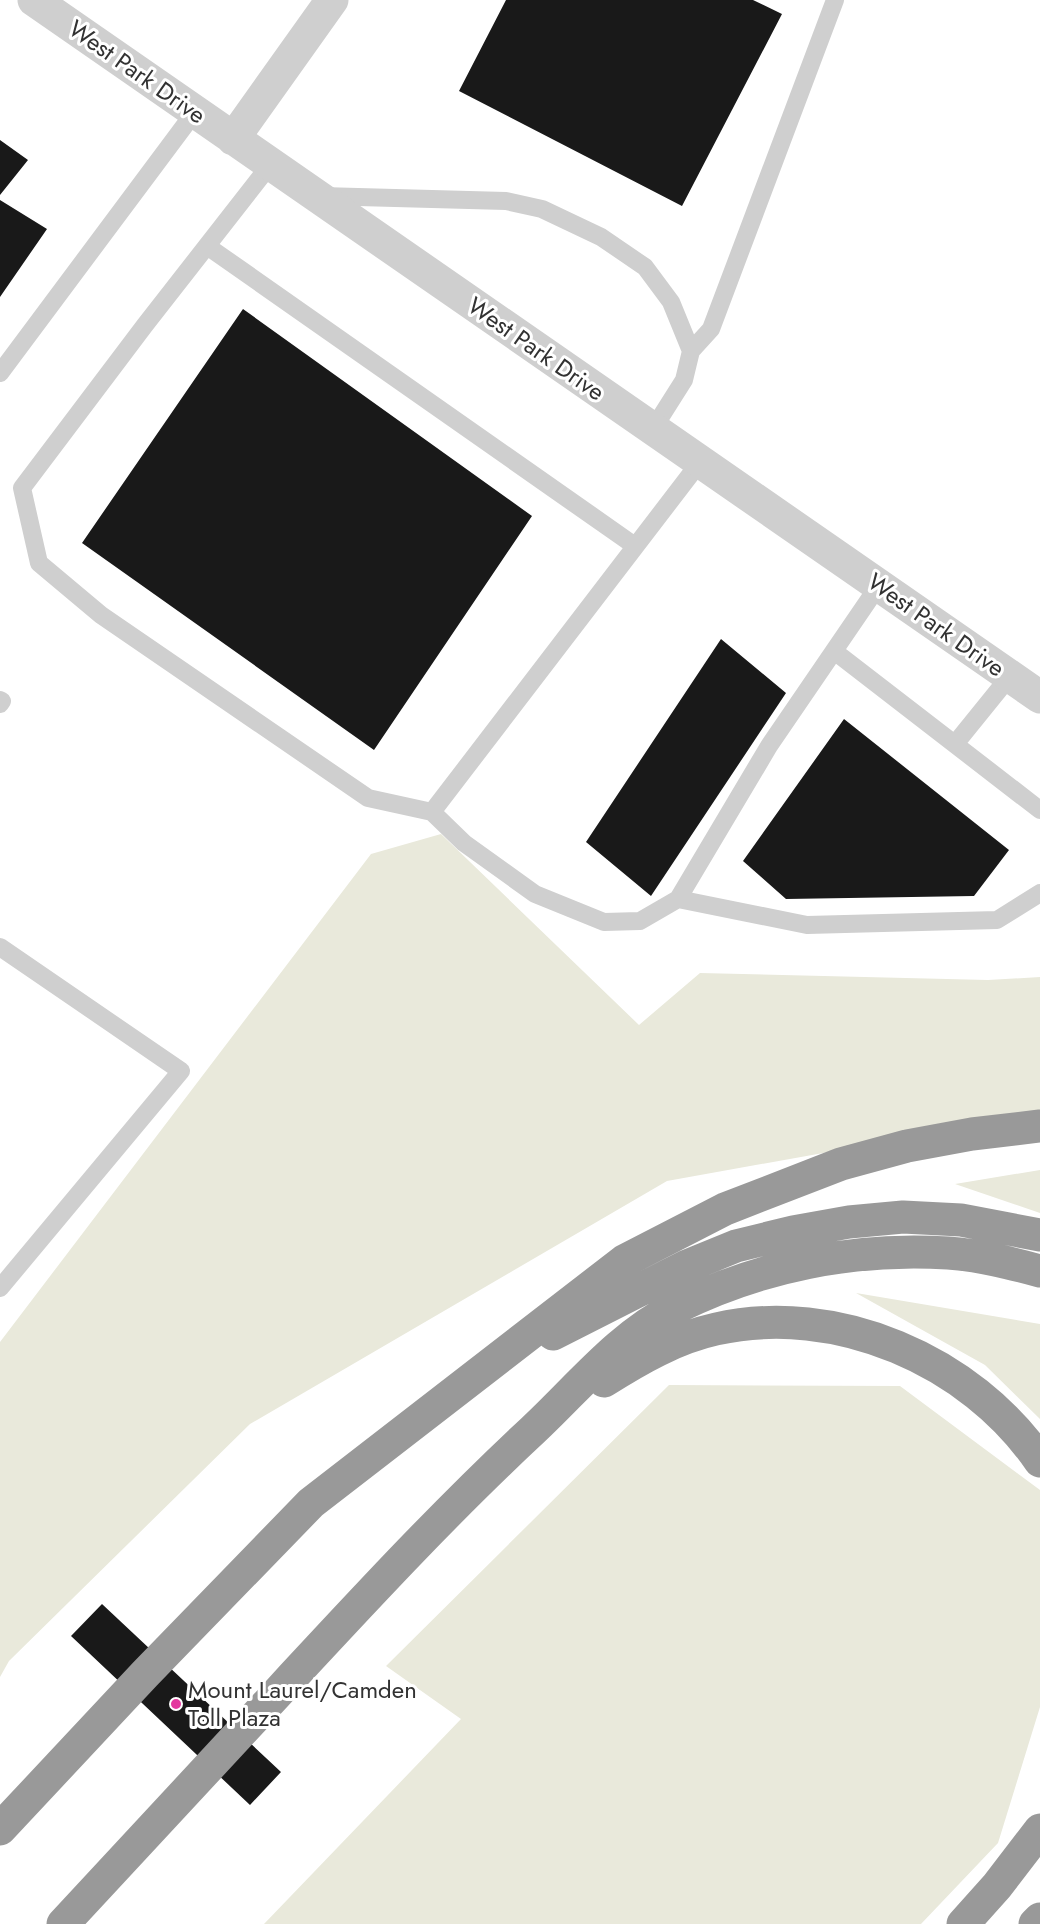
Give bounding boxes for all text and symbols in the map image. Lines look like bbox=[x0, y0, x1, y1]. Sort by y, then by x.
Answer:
street label: West Park Drive bbox=[62, 11, 213, 132]
street label: West Park Drive bbox=[461, 288, 612, 409]
street label: West Park Drive bbox=[861, 564, 1012, 685]
place label: Mount Laurel/Camden Toll Plaza bbox=[188, 1672, 417, 1735]
marker: Mount Laurel/Camden Toll Plaza bbox=[169, 1697, 183, 1711]

